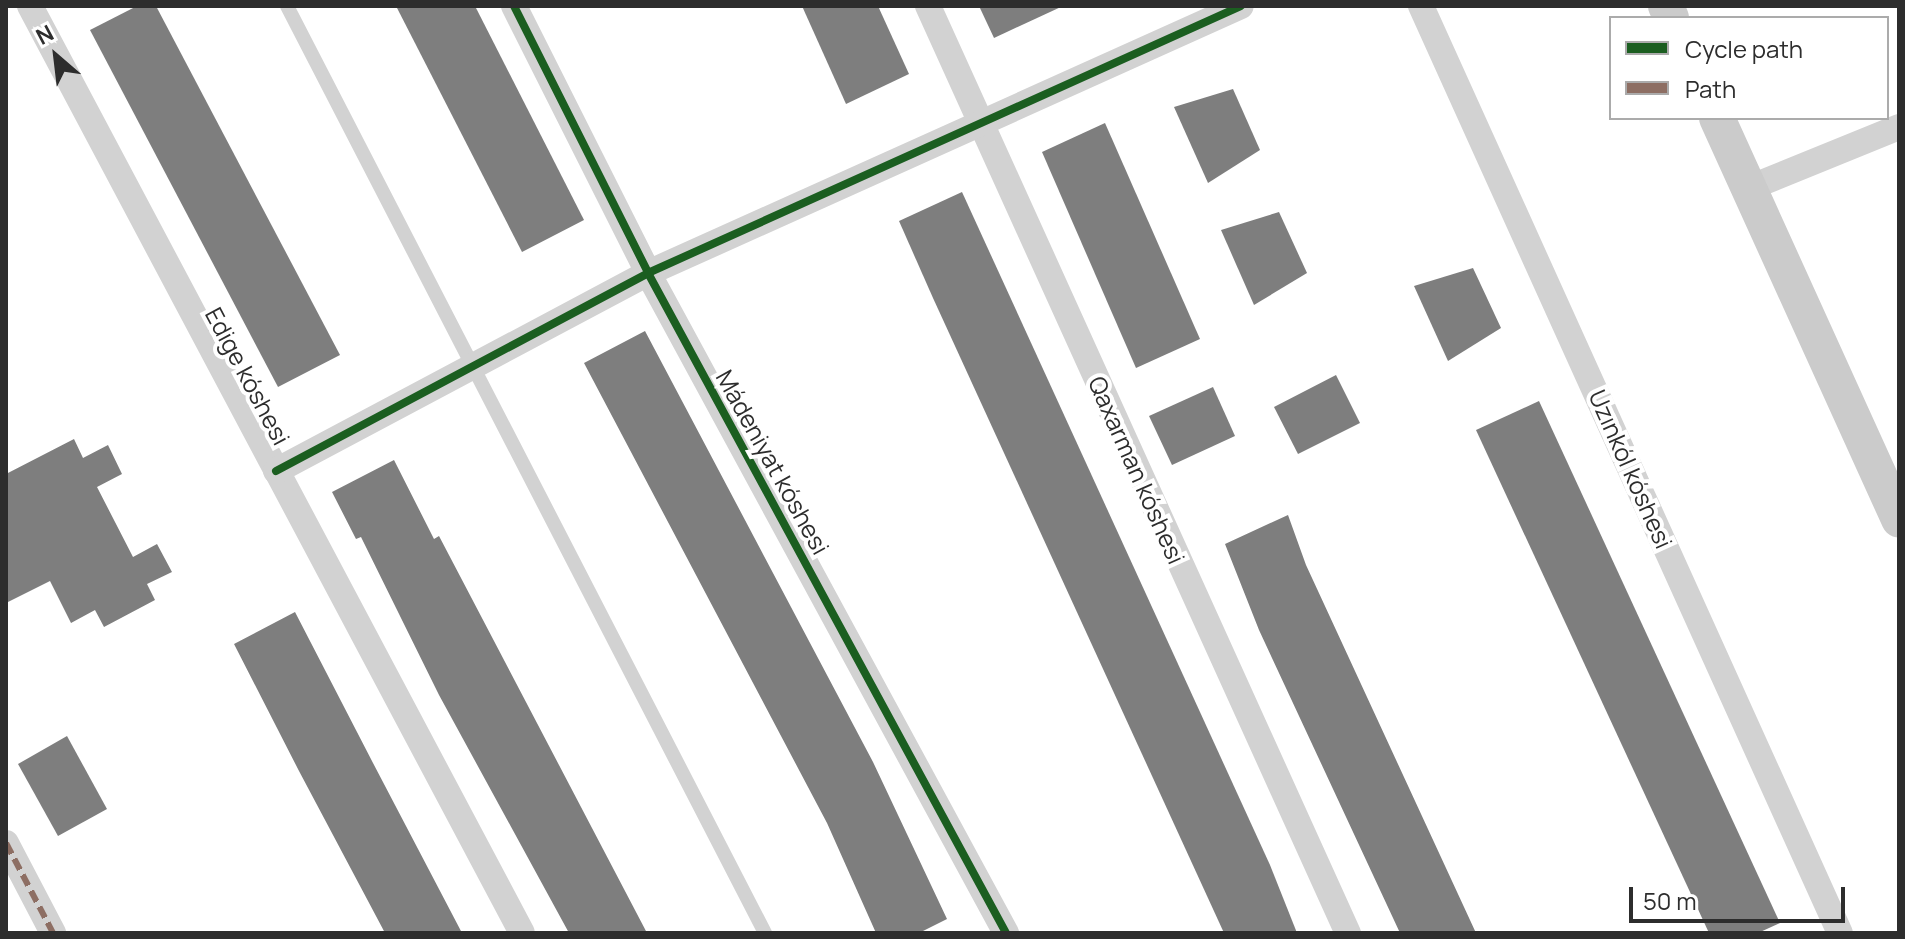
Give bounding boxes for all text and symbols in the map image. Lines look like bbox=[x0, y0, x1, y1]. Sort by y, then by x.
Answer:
north arrow bbox=[16, 16, 96, 96]
legend bbox=[1609, 16, 1889, 120]
text: N bbox=[31, 18, 59, 52]
text: Cycle path bbox=[1685, 32, 1803, 65]
text: Path bbox=[1685, 72, 1736, 105]
street label: Edige kóshesi bbox=[200, 302, 296, 450]
street label: Mádeniyat kóshesi bbox=[710, 365, 836, 559]
street label: Qaxarman kóshesi bbox=[1083, 372, 1191, 568]
street label: Uzınkól kóshesi bbox=[1583, 385, 1679, 553]
scale bar bbox=[1633, 871, 1849, 921]
text: 50 m bbox=[1643, 884, 1697, 917]

